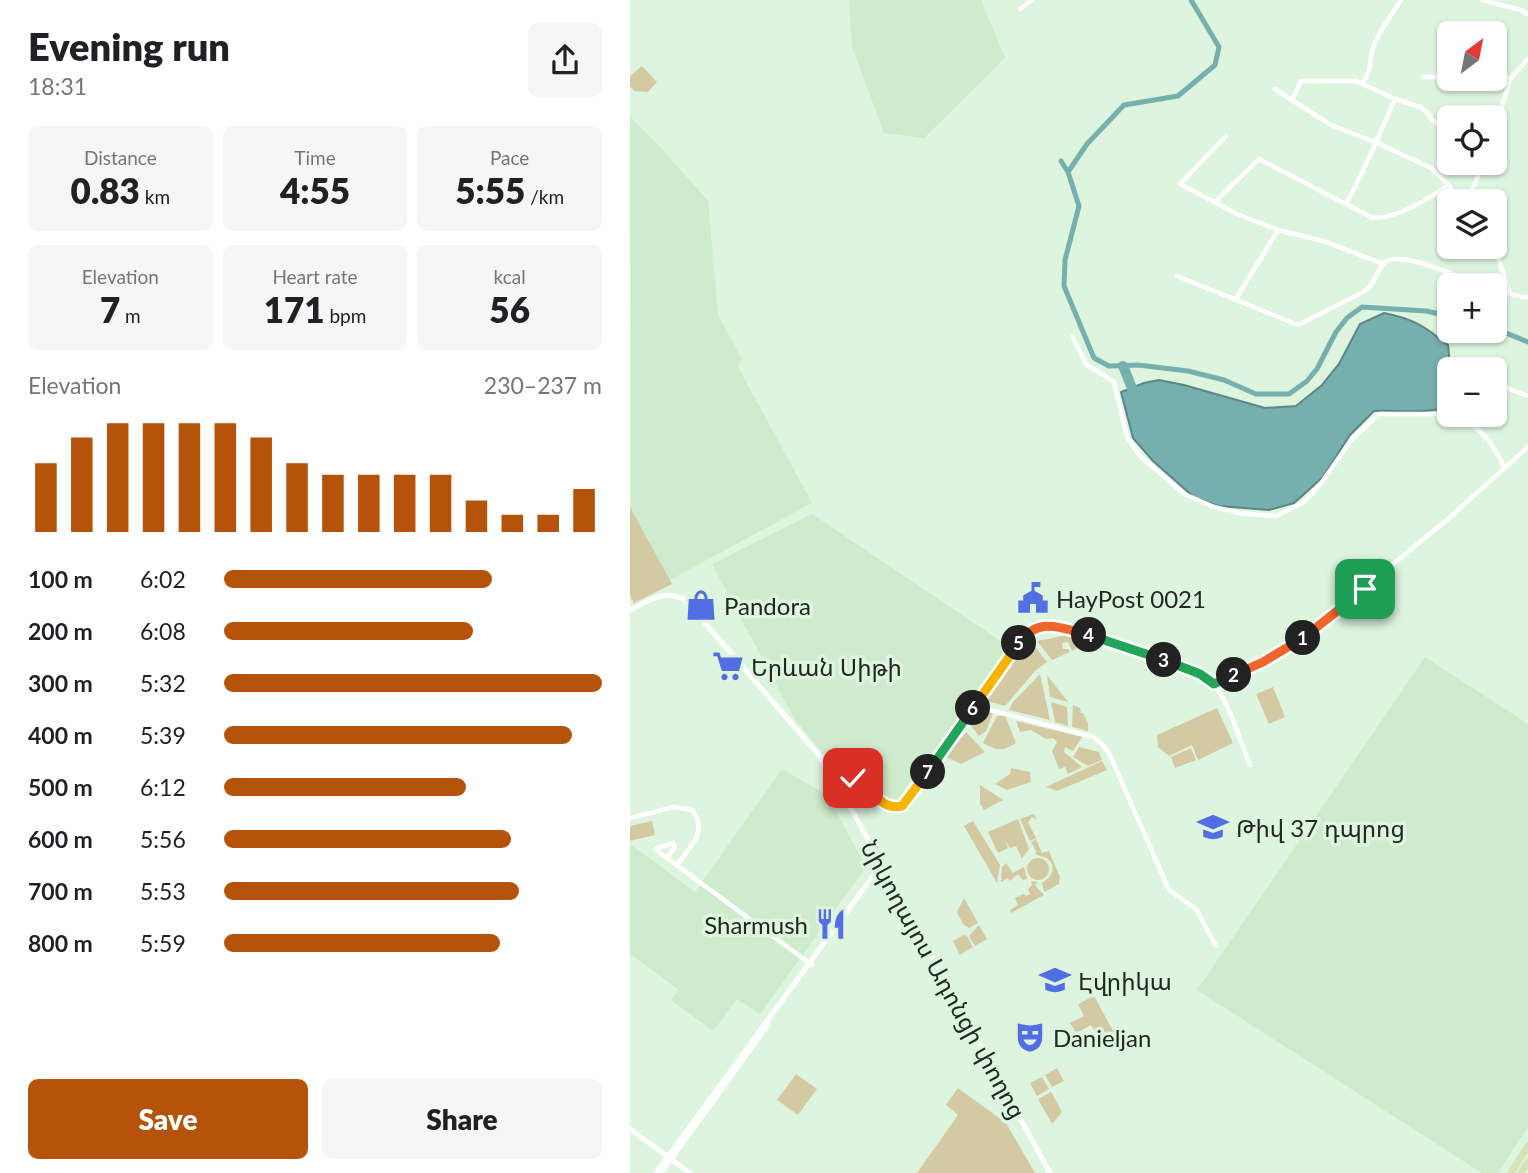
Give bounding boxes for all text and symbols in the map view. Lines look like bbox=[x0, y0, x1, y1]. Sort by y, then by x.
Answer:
north arrow bbox=[1437, 21, 1507, 91]
map controls bbox=[1437, 21, 1507, 427]
text: Evening run bbox=[28, 23, 230, 69]
button: share bbox=[528, 23, 602, 97]
text: 18:31 bbox=[28, 72, 87, 100]
button: locate bbox=[1437, 105, 1507, 175]
text: Distance bbox=[84, 146, 157, 169]
text: Time bbox=[294, 146, 336, 169]
text: Pace bbox=[490, 146, 529, 169]
text: 0.83 bbox=[71, 169, 140, 211]
text: 4:55 bbox=[280, 169, 350, 211]
text: 5:55 bbox=[455, 169, 525, 211]
text: km bbox=[140, 185, 170, 208]
text: /km bbox=[525, 185, 564, 208]
button: layers bbox=[1437, 189, 1507, 259]
text: Elevation bbox=[82, 265, 159, 288]
text: Heart rate bbox=[272, 265, 358, 288]
text: kcal bbox=[494, 265, 526, 288]
button: + bbox=[1437, 273, 1507, 343]
text: 7 bbox=[100, 288, 120, 330]
text: 171 bbox=[264, 288, 325, 330]
text: 56 bbox=[489, 288, 530, 330]
text: m bbox=[120, 304, 141, 327]
text: bpm bbox=[325, 304, 366, 327]
button: − bbox=[1437, 357, 1507, 427]
text: Elevation bbox=[28, 371, 121, 399]
text: 230–237 m bbox=[484, 371, 602, 399]
pin bbox=[1335, 559, 1395, 619]
text: 100 m bbox=[28, 565, 93, 593]
text: 6:02 bbox=[140, 565, 186, 593]
icon: arrive bbox=[1346, 570, 1384, 608]
public building icon: HayPost 0021 bbox=[1016, 581, 1050, 615]
place label: HayPost 0021 bbox=[1056, 584, 1206, 613]
shop icon: Pandora bbox=[684, 588, 718, 622]
place label: Pandora bbox=[724, 591, 811, 620]
text: 200 m bbox=[28, 617, 93, 645]
text: 6:08 bbox=[140, 617, 186, 645]
pin: 4 bbox=[1072, 618, 1106, 652]
pin: 1 bbox=[1286, 620, 1320, 656]
text: 4 bbox=[1083, 623, 1094, 646]
pin: 5 bbox=[1002, 626, 1036, 660]
text: 1 bbox=[1297, 626, 1308, 649]
text: 5 bbox=[1013, 631, 1024, 654]
pin: 3 bbox=[1146, 642, 1182, 678]
text: 3 bbox=[1158, 648, 1169, 671]
supermarket icon: Երևան Սիթի bbox=[711, 649, 745, 683]
place label: Երևան Սիթի bbox=[751, 652, 902, 682]
pin: 2 bbox=[1216, 658, 1252, 692]
text: 2 bbox=[1228, 663, 1239, 686]
text: 300 m bbox=[28, 669, 93, 697]
text: 5:32 bbox=[140, 669, 186, 697]
pin: 6 bbox=[956, 690, 990, 726]
text: 6 bbox=[967, 696, 978, 719]
text: 400 m bbox=[28, 721, 93, 749]
text: 5:39 bbox=[140, 721, 186, 749]
pin bbox=[823, 748, 883, 808]
pin: 7 bbox=[910, 754, 946, 790]
icon: check bbox=[834, 759, 872, 797]
text: 7 bbox=[922, 760, 933, 783]
text: 500 m bbox=[28, 773, 93, 801]
text: 6:12 bbox=[140, 773, 186, 801]
school or university icon: Թիվ 37 դպրոց bbox=[1196, 810, 1230, 844]
place label: Թիվ 37 դպրոց bbox=[1236, 813, 1405, 843]
text: 600 m bbox=[28, 825, 93, 853]
text: 5:56 bbox=[140, 825, 186, 853]
street label: Նիկողայոս Ադոնցի փողոց bbox=[854, 835, 1033, 1124]
text: 700 m bbox=[28, 877, 93, 905]
text: 5:53 bbox=[140, 877, 186, 905]
restaurant icon: Sharmush bbox=[814, 907, 848, 941]
place label: Sharmush bbox=[704, 910, 808, 939]
text: 800 m bbox=[28, 929, 93, 957]
text: 5:59 bbox=[140, 929, 186, 957]
school or university icon: Էվրիկա bbox=[1038, 963, 1072, 997]
place label: Էվրիկա bbox=[1078, 966, 1172, 996]
theatre icon: Danieljan bbox=[1013, 1020, 1047, 1054]
place label: Danieljan bbox=[1053, 1023, 1151, 1052]
button: Save bbox=[28, 1079, 308, 1159]
button: Share bbox=[322, 1079, 602, 1159]

